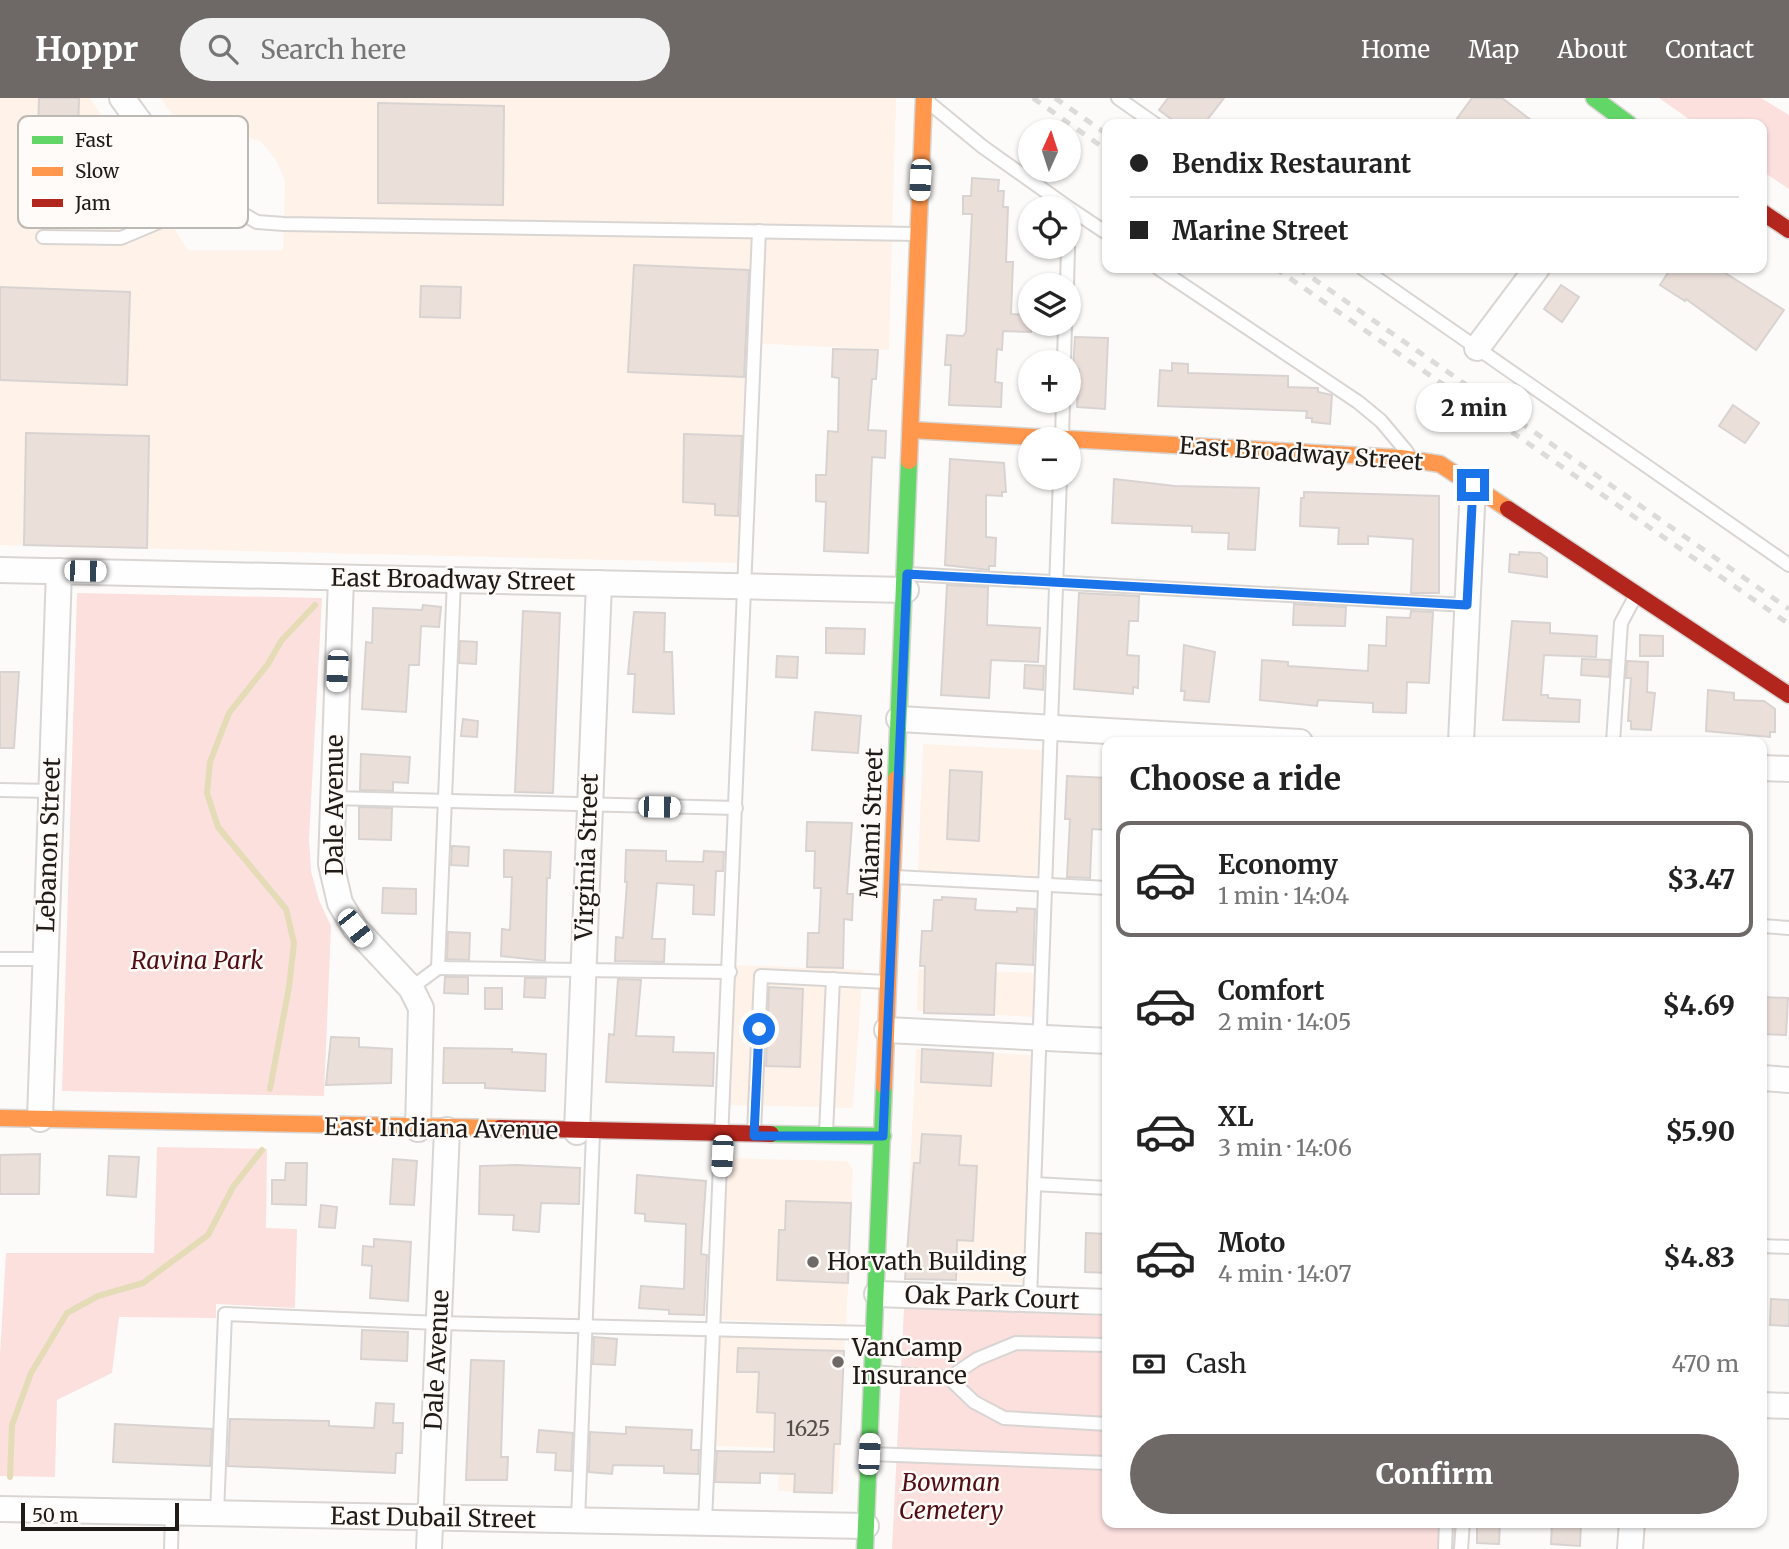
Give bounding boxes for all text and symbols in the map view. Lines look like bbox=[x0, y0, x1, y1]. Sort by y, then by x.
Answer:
search box bbox=[180, 18, 670, 81]
text: Hoppr bbox=[35, 29, 138, 70]
icon: search bbox=[204, 30, 242, 68]
text: Search here bbox=[260, 33, 406, 66]
text: Home bbox=[1361, 34, 1430, 65]
text: Map bbox=[1468, 34, 1519, 65]
text: About bbox=[1557, 34, 1627, 65]
text: Contact bbox=[1665, 34, 1754, 65]
legend bbox=[18, 116, 248, 228]
north arrow bbox=[1018, 119, 1082, 182]
map controls bbox=[1018, 119, 1081, 490]
text: Fast bbox=[75, 128, 113, 152]
text: Bendix Restaurant bbox=[1172, 147, 1411, 180]
car bbox=[909, 158, 932, 202]
text: Slow bbox=[75, 159, 120, 183]
text: Jam bbox=[74, 191, 111, 215]
button: locate bbox=[1018, 196, 1081, 259]
text: Marine Street bbox=[1172, 214, 1348, 247]
button: layers bbox=[1018, 273, 1081, 336]
button: + bbox=[1018, 350, 1081, 413]
callout: 2 min bbox=[1415, 384, 1531, 432]
text: 2 min bbox=[1441, 393, 1507, 422]
button: − bbox=[1018, 427, 1081, 490]
street label: East Broadway Street bbox=[1178, 430, 1425, 478]
route end bbox=[1457, 469, 1489, 501]
car bbox=[64, 560, 107, 582]
street label: East Broadway Street bbox=[330, 562, 576, 597]
car bbox=[326, 649, 349, 693]
street label: Dale Avenue bbox=[319, 734, 350, 876]
street label: Miami Street bbox=[853, 747, 890, 899]
street label: Lebanon Street bbox=[30, 756, 67, 933]
text: Choose a ride bbox=[1130, 759, 1341, 799]
street label: Virginia Street bbox=[568, 772, 605, 942]
car bbox=[638, 796, 681, 818]
icon: car bbox=[1134, 848, 1197, 911]
text: Economy bbox=[1218, 848, 1338, 881]
text: $3.47 bbox=[1667, 863, 1735, 896]
text: 1 min · 14:04 bbox=[1218, 881, 1349, 910]
car bbox=[334, 905, 377, 951]
park label: Ravina Park bbox=[131, 945, 263, 976]
icon: car bbox=[1134, 974, 1197, 1037]
text: Comfort bbox=[1218, 974, 1324, 1007]
text: $4.69 bbox=[1662, 989, 1735, 1022]
text: 2 min · 14:05 bbox=[1218, 1007, 1351, 1036]
route start bbox=[743, 1013, 775, 1045]
icon: car bbox=[1134, 1100, 1197, 1163]
text: XL bbox=[1218, 1100, 1254, 1133]
street label: East Indiana Avenue bbox=[324, 1111, 558, 1146]
text: $5.90 bbox=[1665, 1115, 1735, 1148]
text: 3 min · 14:06 bbox=[1218, 1133, 1352, 1162]
car bbox=[711, 1134, 734, 1178]
icon: car bbox=[1134, 1226, 1197, 1289]
text: Moto bbox=[1218, 1226, 1285, 1259]
text: $4.83 bbox=[1663, 1241, 1735, 1274]
place label: Horvath Building bbox=[827, 1246, 1027, 1277]
marker: Horvath Building bbox=[805, 1254, 821, 1270]
text: 4 min · 14:07 bbox=[1218, 1259, 1352, 1288]
street label: Oak Park Court bbox=[904, 1279, 1080, 1316]
street label: Dale Avenue bbox=[417, 1289, 456, 1431]
place label: VanCamp Insurance bbox=[851, 1332, 967, 1391]
icon: cash bbox=[1130, 1345, 1168, 1383]
text: Cash bbox=[1186, 1347, 1247, 1380]
text: 470 m bbox=[1672, 1349, 1739, 1378]
marker: VanCamp Insurance bbox=[830, 1354, 846, 1370]
house number: 1625 bbox=[786, 1415, 830, 1442]
car bbox=[858, 1432, 881, 1476]
button: Confirm bbox=[1130, 1434, 1739, 1514]
park label: Bowman Cemetery bbox=[899, 1467, 1003, 1526]
scale bar bbox=[21, 1500, 178, 1532]
street label: East Dubail Street bbox=[330, 1500, 537, 1535]
text: 50 m bbox=[32, 1503, 78, 1527]

